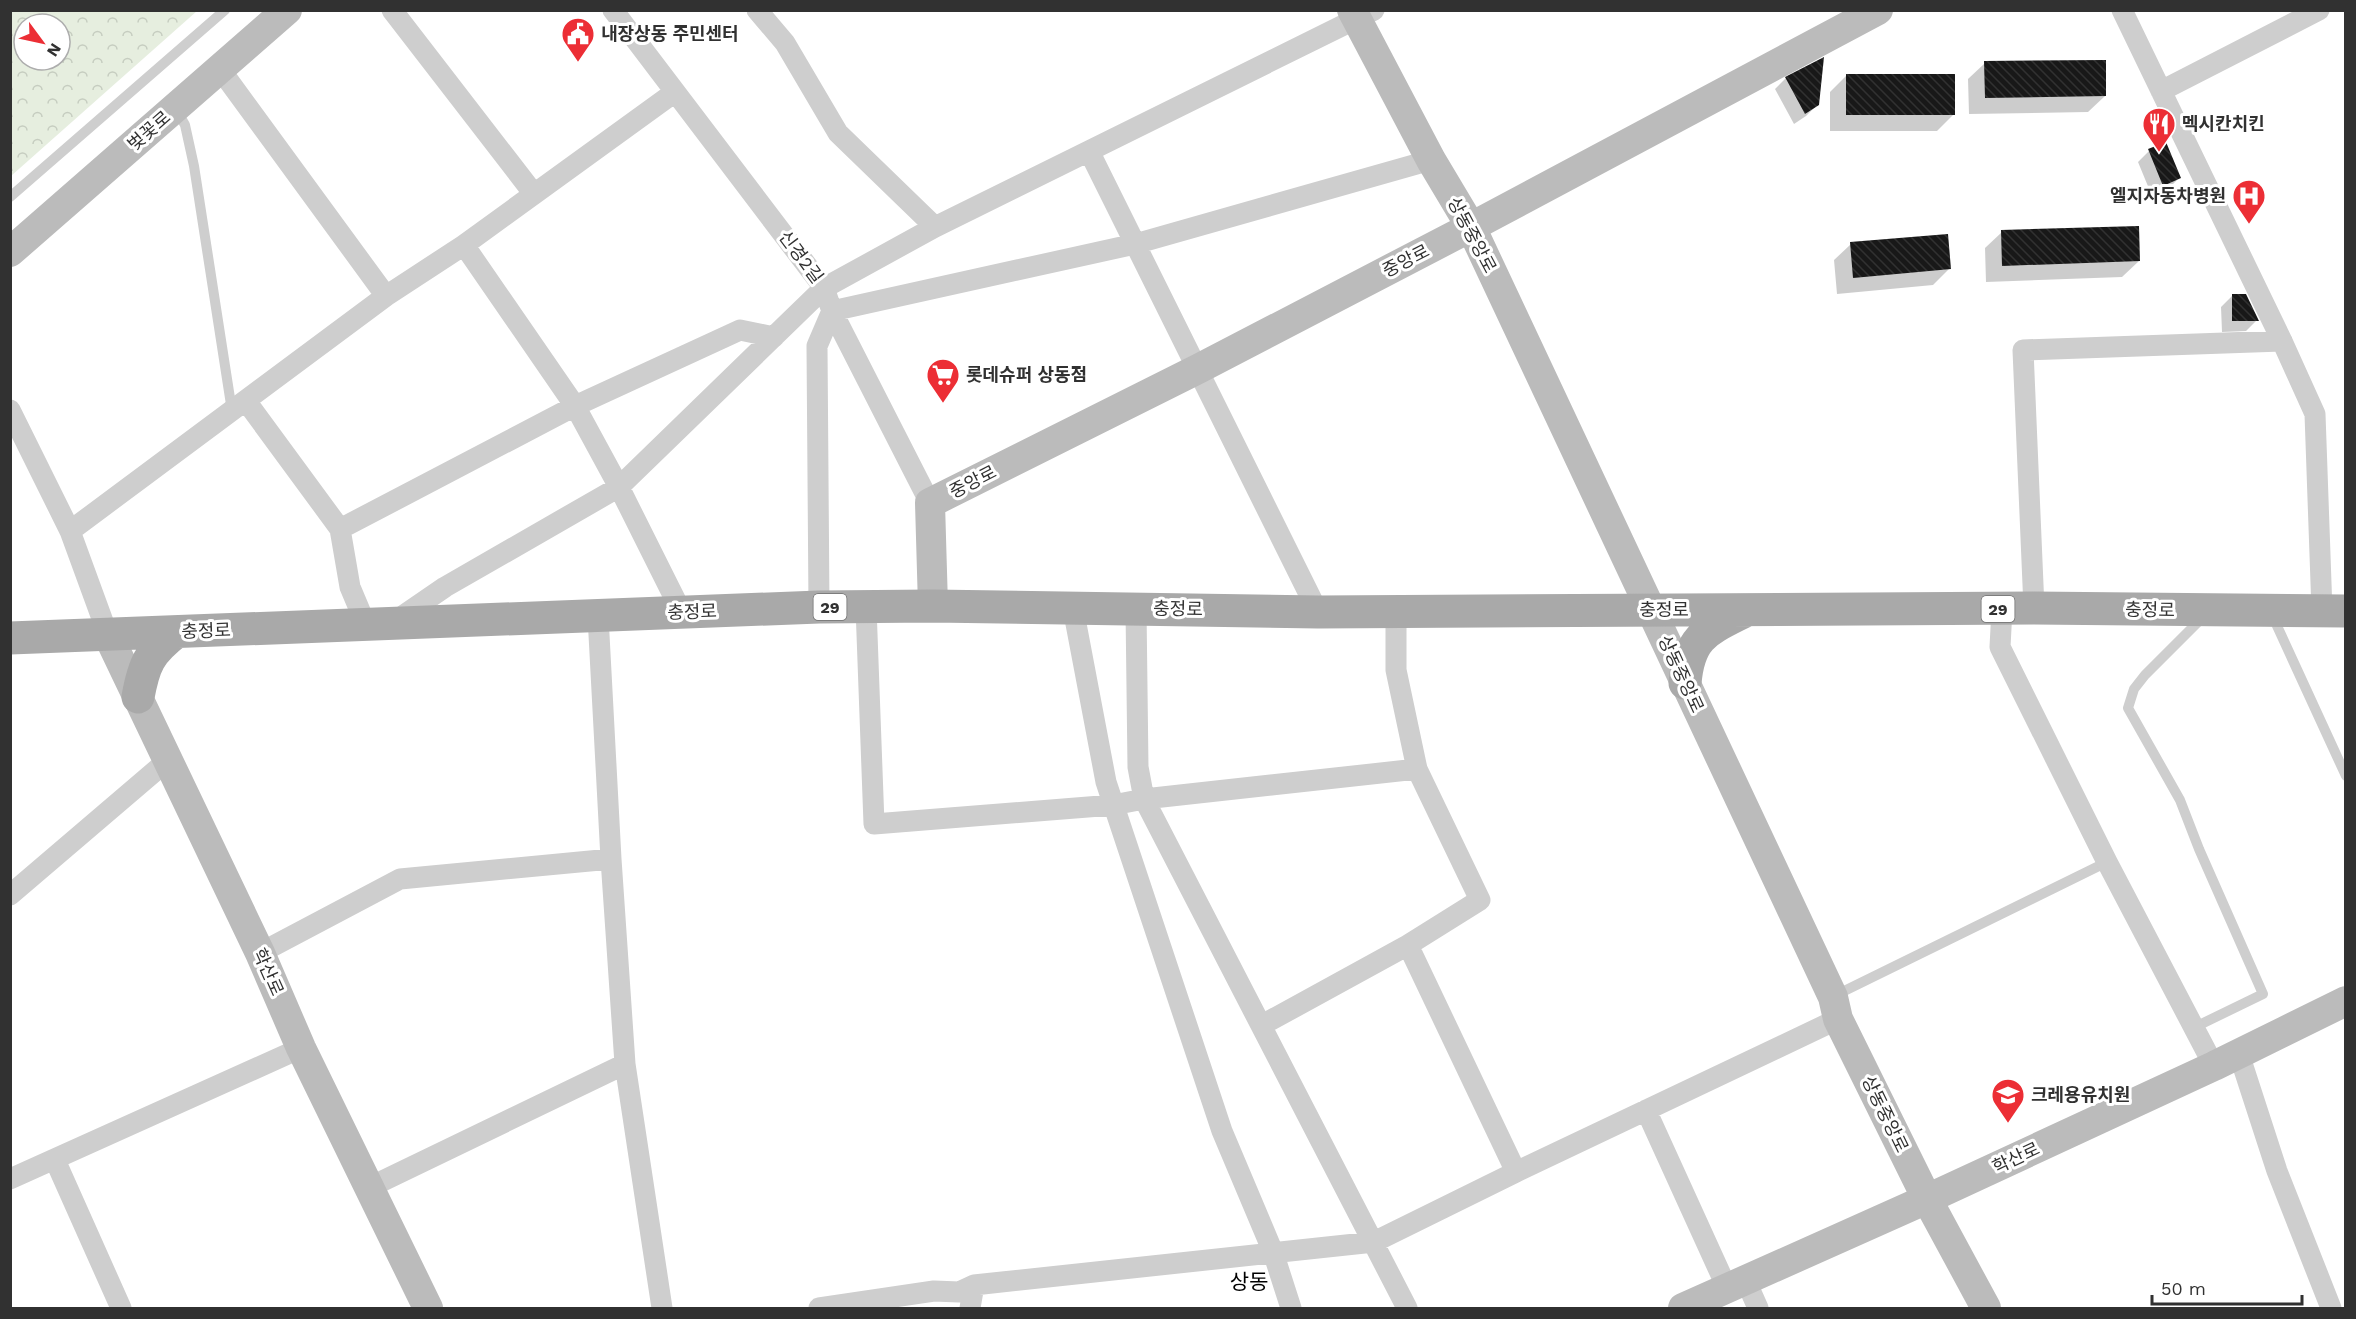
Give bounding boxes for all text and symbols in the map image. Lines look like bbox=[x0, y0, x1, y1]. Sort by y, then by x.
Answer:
north arrow bbox=[12, 12, 72, 72]
public building icon: 내장상동 주민센터 bbox=[560, 16, 596, 63]
place label: 내장상동 주민센터 bbox=[601, 23, 739, 44]
text: N bbox=[43, 40, 65, 60]
street label: 벚꽃로 bbox=[123, 106, 174, 155]
restaurant icon: 멕시칸치킨 bbox=[2141, 106, 2177, 153]
place label: 멕시칸치킨 bbox=[2182, 113, 2265, 134]
hospital icon: 엘지자동차병원 bbox=[2231, 178, 2267, 225]
place label: 엘지자동차병원 bbox=[2110, 185, 2226, 206]
street label: 상동중앙로 bbox=[1444, 193, 1501, 276]
street label: 신경2길 bbox=[775, 226, 828, 287]
street label: 중앙로 bbox=[1379, 240, 1433, 281]
supermarket icon: 롯데슈퍼 상동점 bbox=[925, 357, 961, 404]
place label: 롯데슈퍼 상동점 bbox=[966, 364, 1087, 385]
street label: 중앙로 bbox=[946, 461, 1000, 502]
road number: 29 bbox=[814, 594, 846, 620]
road number: 29 bbox=[1982, 596, 2014, 622]
street label: 충정로 bbox=[1153, 598, 1203, 619]
street label: 충정로 bbox=[1639, 599, 1689, 620]
street label: 충정로 bbox=[2125, 599, 2175, 620]
street label: 충정로 bbox=[667, 600, 717, 623]
street label: 충정로 bbox=[181, 619, 231, 642]
street label: 상동중앙로 bbox=[1654, 632, 1708, 716]
street label: 학산로 bbox=[249, 945, 288, 999]
street label: 상동중앙로 bbox=[1858, 1072, 1913, 1156]
school or university icon: 크레용유치원 bbox=[1990, 1077, 2026, 1124]
place label: 크레용유치원 bbox=[2031, 1084, 2130, 1105]
street label: 학산로 bbox=[1989, 1138, 2043, 1178]
scale bar bbox=[2152, 1268, 2302, 1306]
district label: 상동 bbox=[1230, 1269, 1268, 1294]
text: 50 m bbox=[2161, 1278, 2206, 1299]

